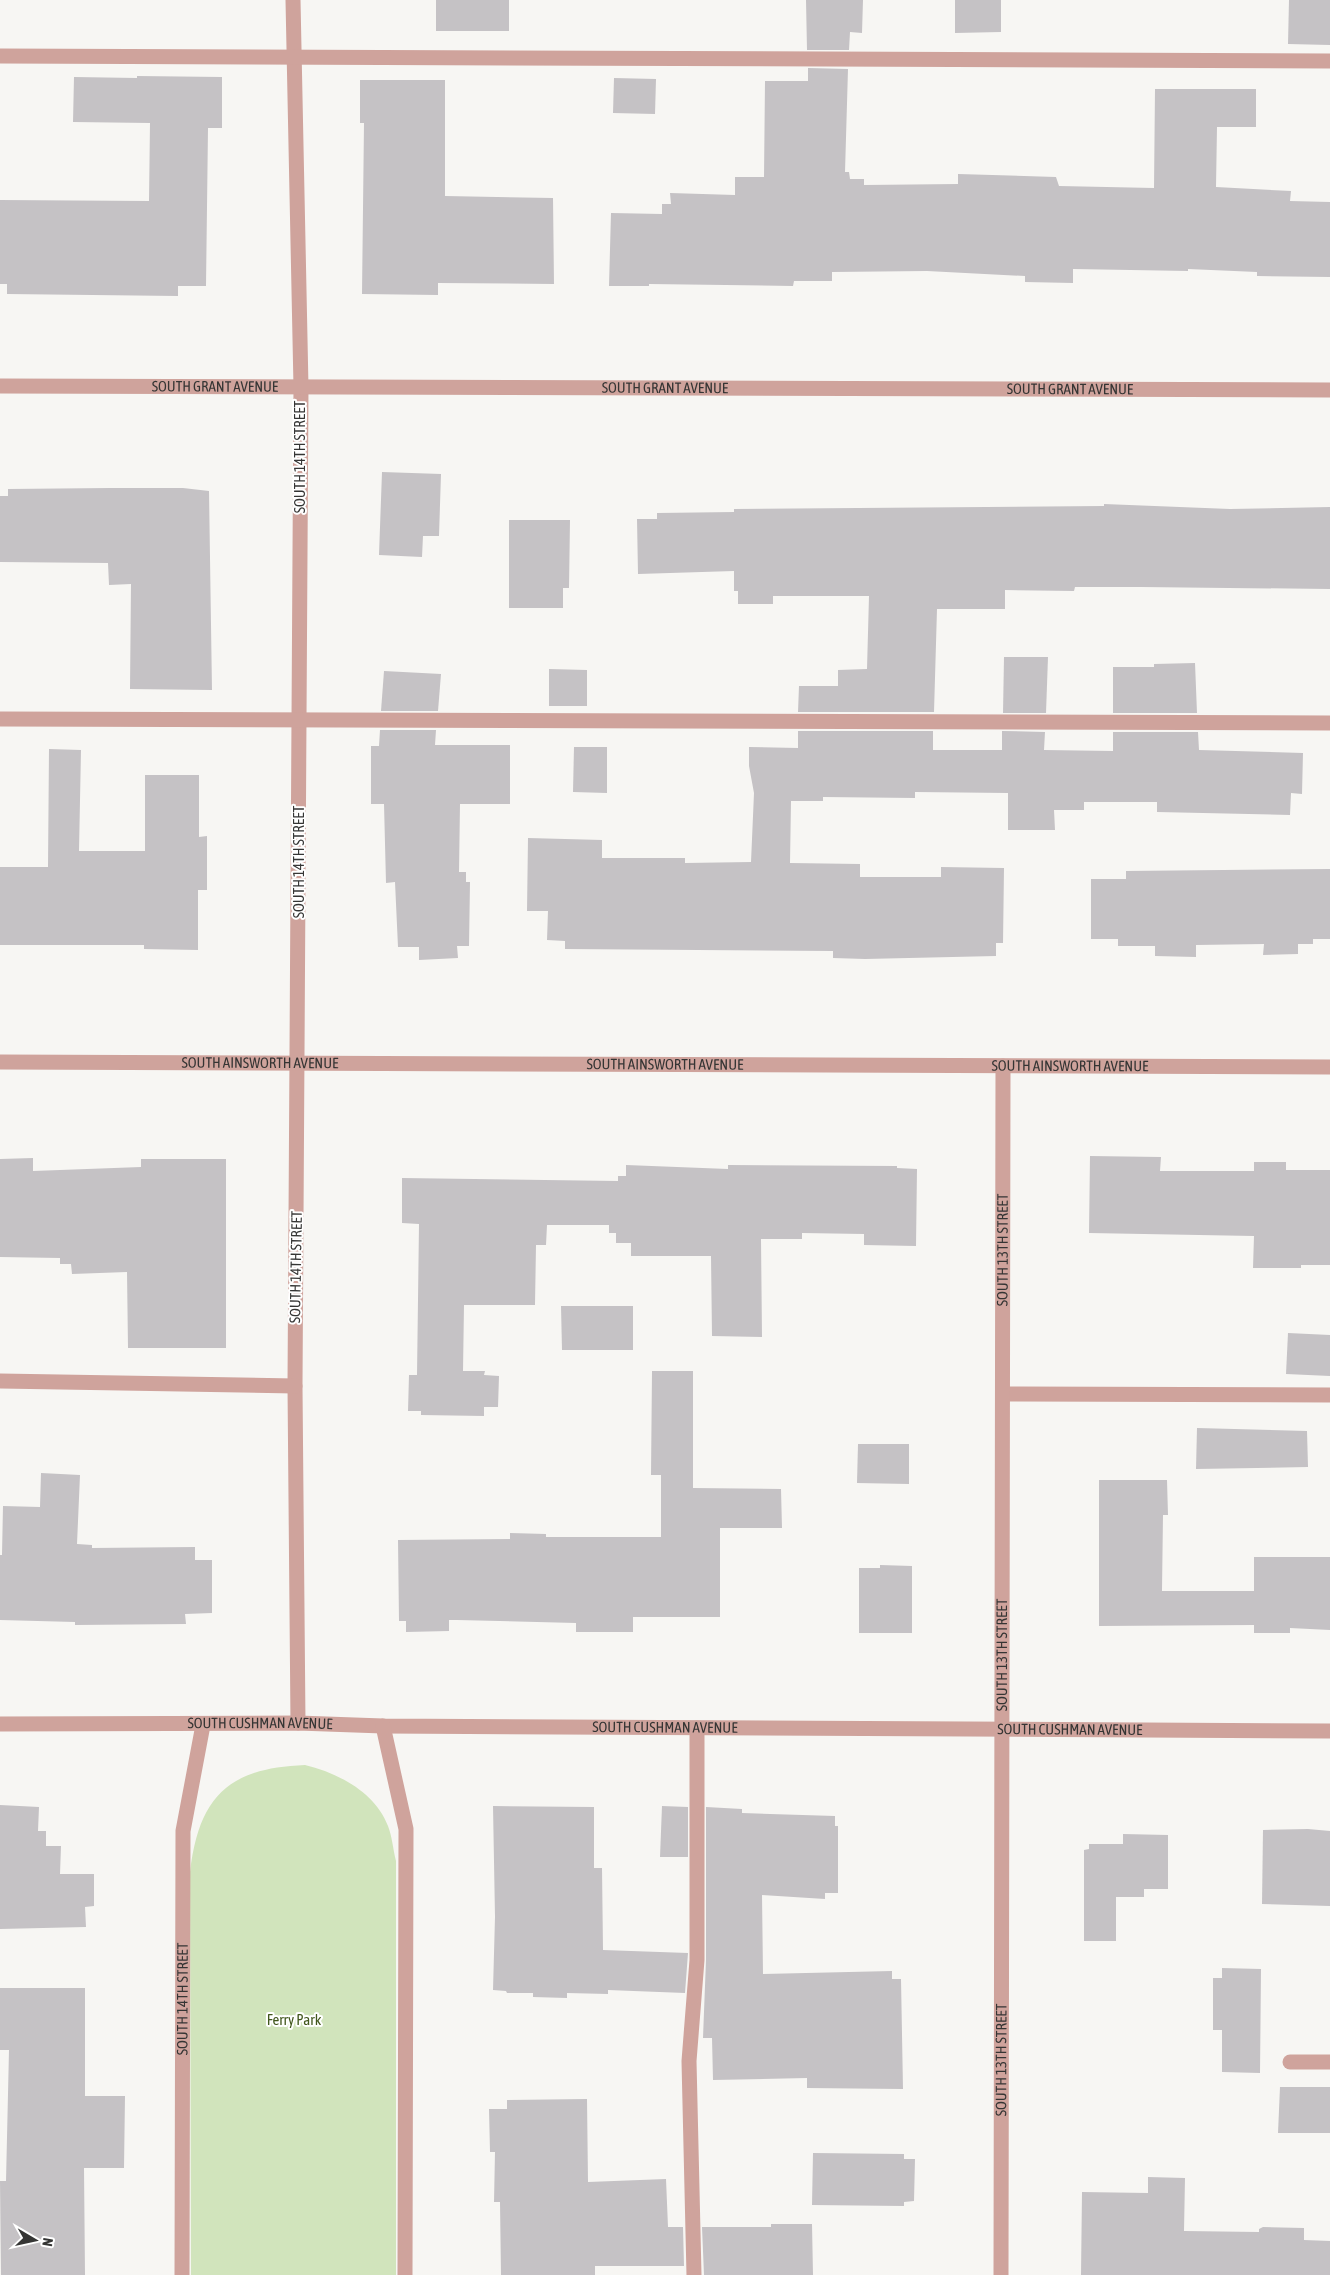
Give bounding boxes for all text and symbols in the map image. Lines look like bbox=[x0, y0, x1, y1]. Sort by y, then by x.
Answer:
street label: SOUTH GRANT AVENUE bbox=[152, 377, 279, 395]
street label: SOUTH GRANT AVENUE bbox=[602, 379, 729, 396]
street label: SOUTH GRANT AVENUE bbox=[1007, 380, 1134, 397]
street label: SOUTH 14TH STREET bbox=[291, 400, 308, 513]
street label: SOUTH 14TH STREET bbox=[290, 805, 307, 918]
street label: SOUTH AINSWORTH AVENUE bbox=[181, 1054, 339, 1071]
street label: SOUTH AINSWORTH AVENUE bbox=[586, 1055, 744, 1073]
street label: SOUTH AINSWORTH AVENUE bbox=[991, 1057, 1149, 1074]
street label: SOUTH 13TH STREET bbox=[994, 1193, 1011, 1306]
street label: SOUTH 14TH STREET bbox=[286, 1210, 305, 1323]
street label: SOUTH 13TH STREET bbox=[993, 1598, 1010, 1711]
street label: SOUTH CUSHMAN AVENUE bbox=[187, 1714, 334, 1732]
street label: SOUTH CUSHMAN AVENUE bbox=[592, 1718, 738, 1736]
street label: SOUTH CUSHMAN AVENUE bbox=[997, 1720, 1143, 1738]
street label: SOUTH 14TH STREET bbox=[173, 1942, 191, 2055]
street label: SOUTH 13TH STREET bbox=[992, 2003, 1009, 2116]
park label: Ferry Park bbox=[267, 2011, 322, 2028]
north arrow bbox=[10, 2215, 60, 2265]
text: N bbox=[39, 2237, 56, 2247]

